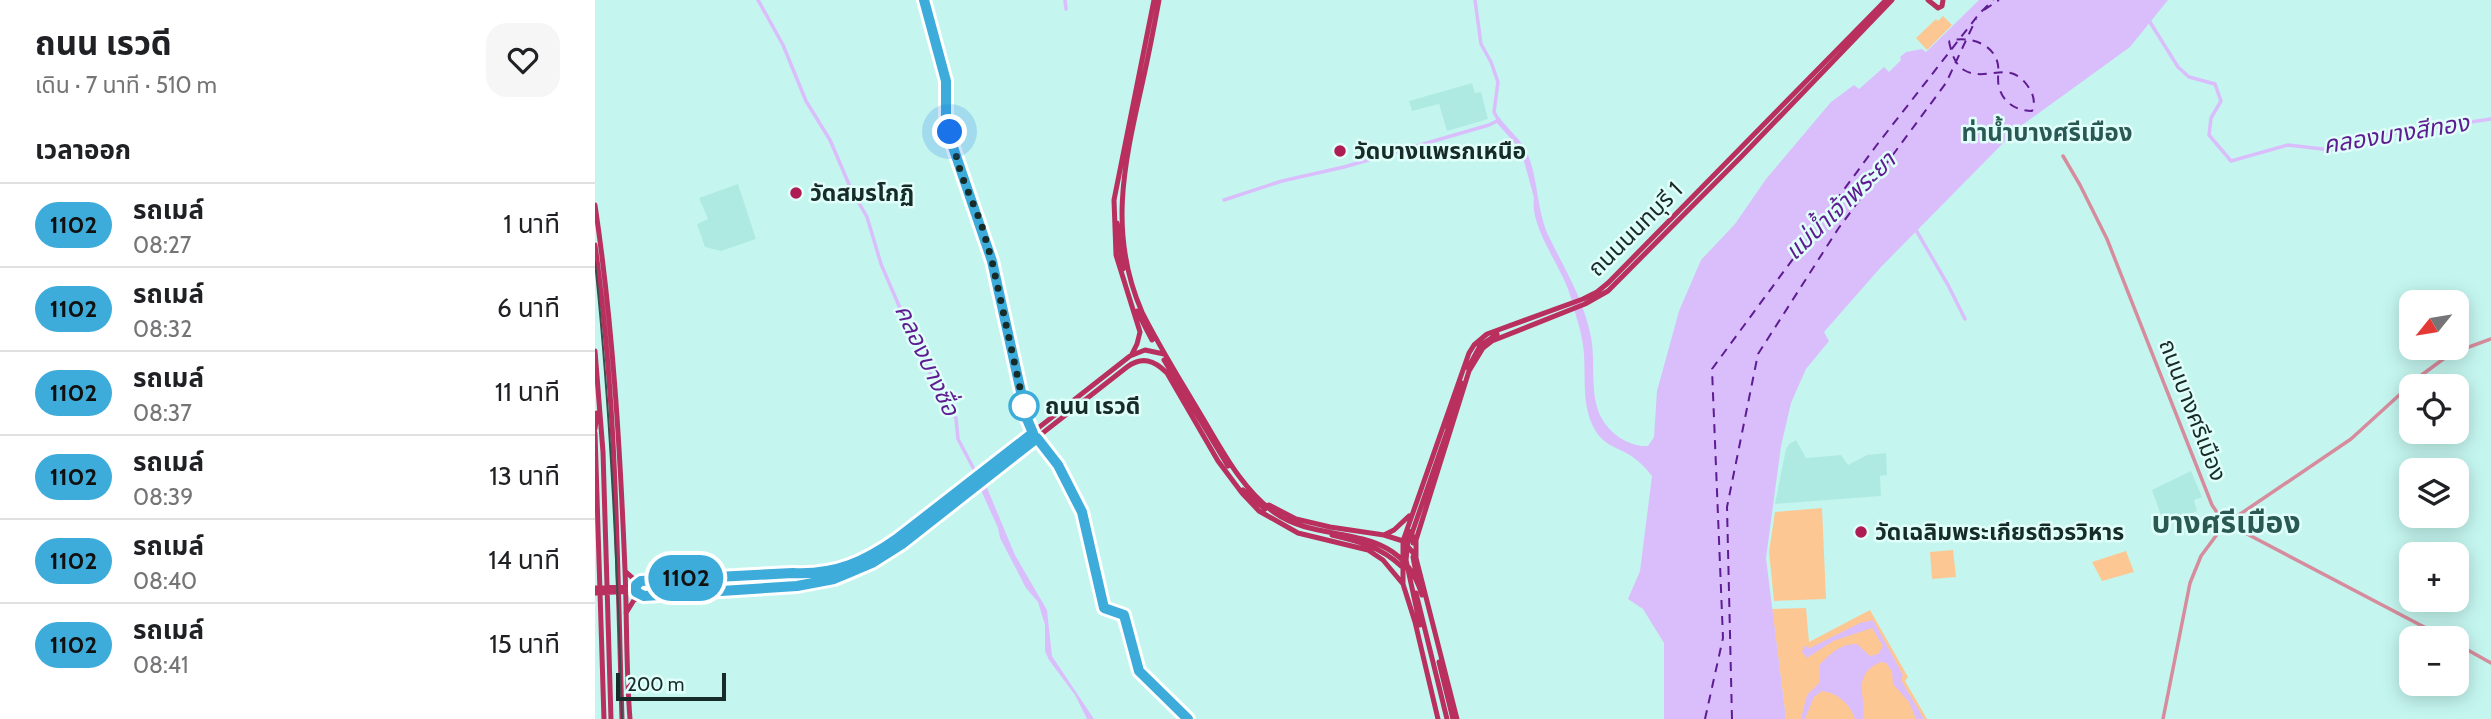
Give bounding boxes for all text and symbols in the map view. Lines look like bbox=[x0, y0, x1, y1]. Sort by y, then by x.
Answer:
text: ถนน เรวดี bbox=[35, 23, 172, 63]
button: heart bbox=[486, 23, 560, 97]
text: เดิน · 7 นาที · 510 m bbox=[35, 71, 217, 99]
water label: คลองบางสีทอง bbox=[2321, 107, 2472, 159]
your location bbox=[932, 114, 967, 149]
district label: ท่าน้ำบางศรีเมือง bbox=[1961, 116, 2133, 147]
text: เวลาออก bbox=[35, 134, 131, 166]
place label: วัดบางแพรกเหนือ bbox=[1354, 137, 1526, 165]
marker: วัดบางแพรกเหนือ bbox=[1332, 143, 1348, 159]
water label: แม่น้ำเจ้าพระยา bbox=[1777, 144, 1902, 265]
street label: ถนนนนทบุรี 1 bbox=[1582, 176, 1688, 282]
place label: วัดสมรโกฏิ bbox=[810, 179, 914, 207]
marker: วัดสมรโกฏิ bbox=[788, 185, 804, 201]
text: รถเมล์ bbox=[133, 194, 204, 226]
text: 1 นาที bbox=[503, 208, 560, 240]
text: 1102 bbox=[50, 210, 97, 239]
text: 08:27 bbox=[133, 231, 191, 259]
text: รถเมล์ bbox=[133, 278, 204, 310]
north arrow bbox=[2399, 290, 2469, 360]
map controls bbox=[2399, 290, 2469, 696]
text: 6 นาที bbox=[497, 292, 560, 324]
text: 1102 bbox=[50, 294, 97, 323]
water label: คลองบางซื่อ bbox=[889, 299, 968, 421]
text: 08:32 bbox=[133, 315, 192, 343]
street label: ถนนบางศรีเมือง bbox=[2153, 335, 2233, 485]
text: รถเมล์ bbox=[133, 362, 204, 394]
button: locate bbox=[2399, 374, 2469, 444]
text: 11 นาที bbox=[495, 376, 560, 408]
text: 1102 bbox=[50, 378, 97, 407]
marker: ถนน เรวดี bbox=[1009, 391, 1039, 421]
place label: ถนน เรวดี bbox=[1045, 392, 1140, 420]
text: 08:37 bbox=[133, 399, 192, 427]
text: รถเมล์ bbox=[133, 446, 204, 478]
button: layers bbox=[2399, 458, 2469, 528]
text: 13 นาที bbox=[489, 460, 560, 492]
text: 1102 bbox=[50, 462, 97, 491]
text: 08:39 bbox=[133, 483, 193, 511]
district label: บางศรีเมือง bbox=[2151, 504, 2301, 541]
place label: วัดเฉลิมพระเกียรติวรวิหาร bbox=[1875, 518, 2124, 546]
marker: วัดเฉลิมพระเกียรติวรวิหาร bbox=[1853, 524, 1869, 540]
text: รถเมล์ bbox=[133, 530, 204, 562]
button: + bbox=[2399, 542, 2469, 612]
text: 14 นาที bbox=[488, 544, 560, 576]
text: 1102 bbox=[50, 546, 97, 575]
line badge: 1102 bbox=[637, 555, 735, 601]
text: 1102 bbox=[662, 563, 710, 592]
text: 08:40 bbox=[133, 567, 197, 595]
text: รถเมล์ bbox=[133, 614, 204, 646]
button: − bbox=[2399, 626, 2469, 696]
text: 15 นาที bbox=[489, 628, 560, 660]
text: 1102 bbox=[50, 630, 97, 659]
text: 08:41 bbox=[133, 651, 189, 679]
scale bar bbox=[616, 670, 726, 702]
text: 200 m bbox=[627, 673, 684, 696]

